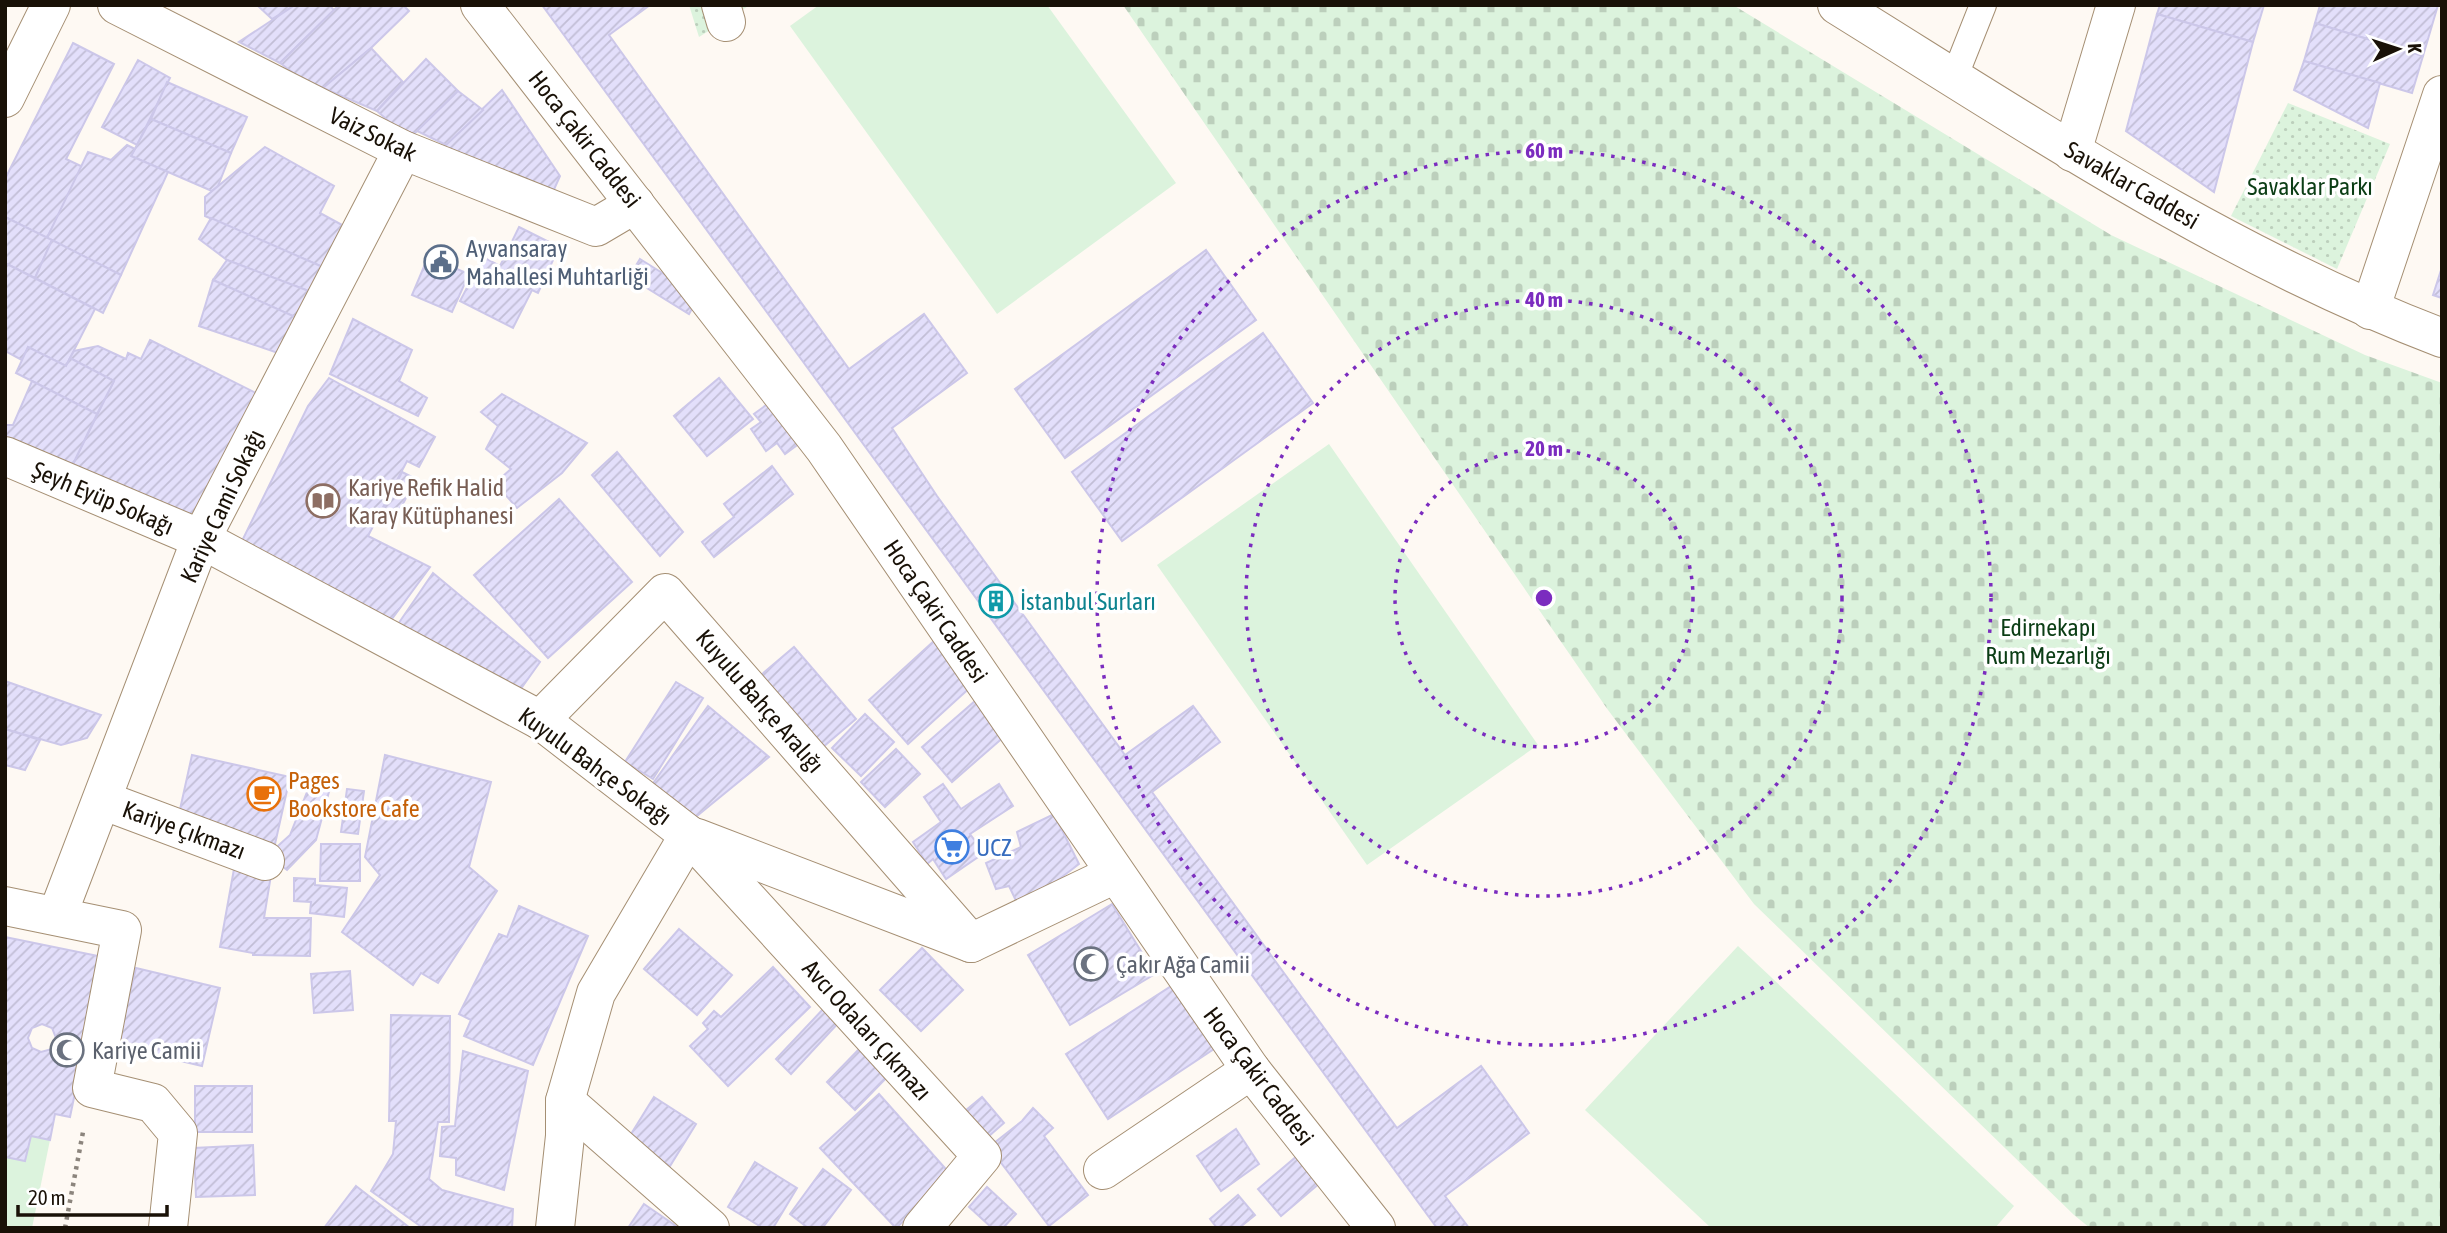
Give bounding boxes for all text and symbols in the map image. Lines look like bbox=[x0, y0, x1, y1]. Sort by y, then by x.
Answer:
north arrow bbox=[2363, 14, 2433, 84]
text: K bbox=[2404, 43, 2426, 54]
street label: Hoca Çakir Caddesi bbox=[523, 65, 647, 213]
street label: Vaiz Sokak bbox=[325, 101, 421, 167]
street label: Savaklar Caddesi bbox=[2060, 136, 2204, 234]
text: 60 m bbox=[1525, 138, 1563, 162]
park label: Savaklar Parkı bbox=[2247, 173, 2373, 200]
place label: Ayvansaray Mahallesi Muhtarliği bbox=[466, 235, 649, 290]
public building icon: Ayvansaray Mahallesi Muhtarliği bbox=[422, 243, 460, 281]
text: 40 m bbox=[1524, 287, 1563, 311]
street label: Kariye Cami Sokağı bbox=[175, 425, 269, 587]
text: 20 m bbox=[1525, 436, 1563, 460]
street label: Şeyh Eyüp Sokağı bbox=[28, 456, 178, 540]
place label: Kariye Refik Halid Karay Kütüphanesi bbox=[348, 474, 514, 529]
library icon: Kariye Refik Halid Karay Kütüphanesi bbox=[304, 482, 342, 520]
street label: Hoca Çakir Caddesi bbox=[878, 535, 994, 687]
building icon: İstanbul Surları bbox=[977, 582, 1015, 620]
centre of rings bbox=[1532, 586, 1556, 610]
place label: İstanbul Surları bbox=[1020, 588, 1156, 615]
park label: Edirnekapı Rum Mezarlığı bbox=[1985, 614, 2111, 669]
street label: Kuyulu Bahçe Aralığı bbox=[691, 624, 829, 778]
street label: Kuyulu Bahçe Sokağı bbox=[513, 702, 677, 830]
place label: Pages Bookstore Cafe bbox=[288, 767, 420, 822]
cafe icon: Pages Bookstore Cafe bbox=[245, 775, 283, 813]
street label: Kariye Çıkmazı bbox=[119, 795, 249, 865]
supermarket icon: UCZ bbox=[933, 828, 971, 866]
place label: UCZ bbox=[976, 834, 1012, 861]
mosque icon: Çakır Ağa Camii bbox=[1072, 945, 1110, 983]
place label: Çakır Ağa Camii bbox=[1116, 951, 1250, 978]
street label: Avcı Odaları Çıkmazı bbox=[797, 955, 937, 1105]
street label: Hoca Çakir Caddesi bbox=[1198, 1002, 1320, 1150]
mosque icon: Kariye Camii bbox=[48, 1031, 86, 1069]
place label: Kariye Camii bbox=[92, 1037, 201, 1064]
scale bar bbox=[18, 1174, 166, 1218]
text: 20 m bbox=[28, 1185, 66, 1209]

